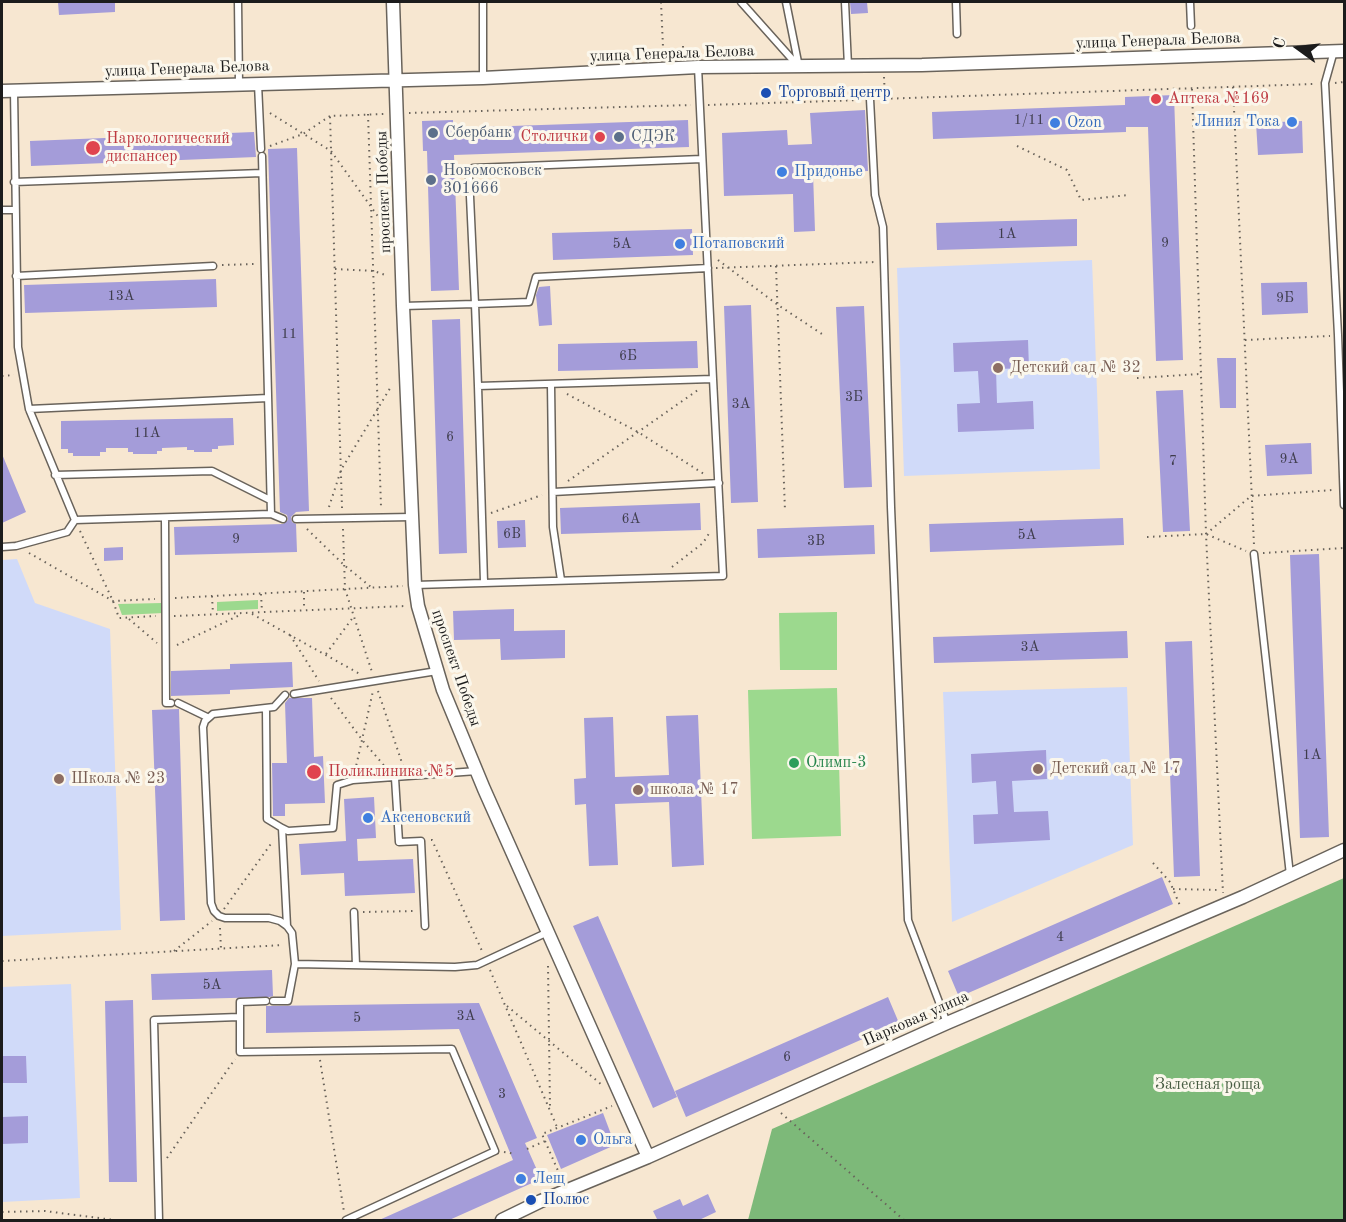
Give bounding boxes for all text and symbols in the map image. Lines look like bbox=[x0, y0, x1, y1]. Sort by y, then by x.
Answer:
north arrow bbox=[1268, 18, 1328, 78]
street label: улица Генерала Белова bbox=[1075, 29, 1241, 53]
text: С bbox=[1272, 36, 1290, 51]
street label: улица Генерала Белова bbox=[589, 42, 755, 66]
street label: улица Генерала Белова bbox=[104, 57, 270, 81]
place label: Торговый центр bbox=[778, 83, 891, 103]
marker: Торговый центр bbox=[759, 86, 773, 100]
place label: Аптека №169 bbox=[1168, 89, 1269, 109]
marker: Аптека №169 bbox=[1149, 92, 1163, 106]
house number: 1/11 bbox=[1014, 112, 1044, 128]
place label: Линия Тока bbox=[1195, 112, 1280, 132]
place label: Ozon bbox=[1067, 113, 1102, 133]
marker: Линия Тока bbox=[1285, 115, 1299, 129]
marker: Ozon bbox=[1048, 116, 1062, 130]
place label: Сбербанк bbox=[445, 123, 512, 143]
marker: Сбербанк bbox=[426, 126, 440, 140]
place label: Столички bbox=[520, 127, 588, 147]
place label: СДЭК bbox=[631, 127, 675, 147]
place label: Наркологический диспансер bbox=[106, 129, 230, 167]
marker: Столички bbox=[593, 130, 607, 144]
marker: СДЭК bbox=[612, 130, 626, 144]
street label: проспект Победы bbox=[372, 131, 396, 253]
marker: Наркологический диспансер bbox=[84, 139, 102, 157]
place label: Новомосковск 301666 bbox=[443, 161, 542, 199]
place label: Придонье bbox=[794, 162, 863, 182]
marker: Придонье bbox=[775, 165, 789, 179]
marker: Новомосковск 301666 bbox=[424, 173, 438, 187]
house number: 1А bbox=[998, 226, 1016, 242]
place label: Потаповский bbox=[692, 234, 785, 254]
house number: 9 bbox=[1161, 235, 1169, 251]
house number: 5А bbox=[613, 236, 631, 252]
marker: Потаповский bbox=[673, 237, 687, 251]
house number: 13А bbox=[108, 288, 134, 304]
house number: 9Б bbox=[1276, 290, 1294, 306]
house number: 11 bbox=[281, 326, 297, 342]
house number: 6Б bbox=[619, 348, 637, 364]
place label: Детский сад № 32 bbox=[1010, 358, 1141, 378]
marker: Детский сад № 32 bbox=[991, 361, 1005, 375]
house number: 3Б bbox=[845, 389, 863, 405]
house number: 3А bbox=[732, 396, 750, 412]
house number: 11А bbox=[134, 425, 160, 441]
house number: 6 bbox=[446, 429, 454, 445]
house number: 9А bbox=[1280, 451, 1298, 467]
house number: 7 bbox=[1169, 453, 1177, 469]
house number: 6А bbox=[622, 511, 640, 527]
house number: 6В bbox=[503, 526, 521, 542]
house number: 5А bbox=[1018, 527, 1036, 543]
house number: 9 bbox=[232, 531, 240, 547]
house number: 3В bbox=[807, 533, 825, 549]
street label: проспект Победы bbox=[427, 607, 485, 729]
house number: 3А bbox=[1021, 639, 1039, 655]
house number: 1А bbox=[1303, 747, 1321, 763]
place label: Олимп-3 bbox=[806, 753, 866, 773]
marker: Олимп-3 bbox=[787, 756, 801, 770]
place label: Детский сад № 17 bbox=[1050, 759, 1181, 779]
place label: Поликлиника №5 bbox=[328, 762, 454, 782]
marker: Детский сад № 17 bbox=[1031, 762, 1045, 776]
marker: Поликлиника №5 bbox=[305, 763, 323, 781]
place label: Школа № 23 bbox=[71, 769, 165, 789]
marker: Школа № 23 bbox=[52, 772, 66, 786]
place label: школа № 17 bbox=[650, 780, 739, 800]
marker: школа № 17 bbox=[631, 783, 645, 797]
place label: Аксеновский bbox=[380, 808, 471, 828]
marker: Аксеновский bbox=[361, 811, 375, 825]
house number: 4 bbox=[1056, 929, 1064, 945]
house number: 5А bbox=[203, 977, 221, 993]
street label: Парковая улица bbox=[860, 987, 972, 1051]
house number: 3А bbox=[457, 1008, 475, 1024]
house number: 5 bbox=[353, 1010, 361, 1026]
house number: 6 bbox=[783, 1049, 791, 1065]
park label: Залесная роща bbox=[1155, 1075, 1261, 1095]
house number: 3 bbox=[498, 1086, 506, 1102]
place label: Ольга bbox=[593, 1130, 633, 1150]
marker: Ольга bbox=[574, 1133, 588, 1147]
place label: Лещ bbox=[533, 1169, 565, 1189]
marker: Лещ bbox=[514, 1172, 528, 1186]
place label: Полюс bbox=[543, 1190, 589, 1210]
marker: Полюс bbox=[524, 1193, 538, 1207]

